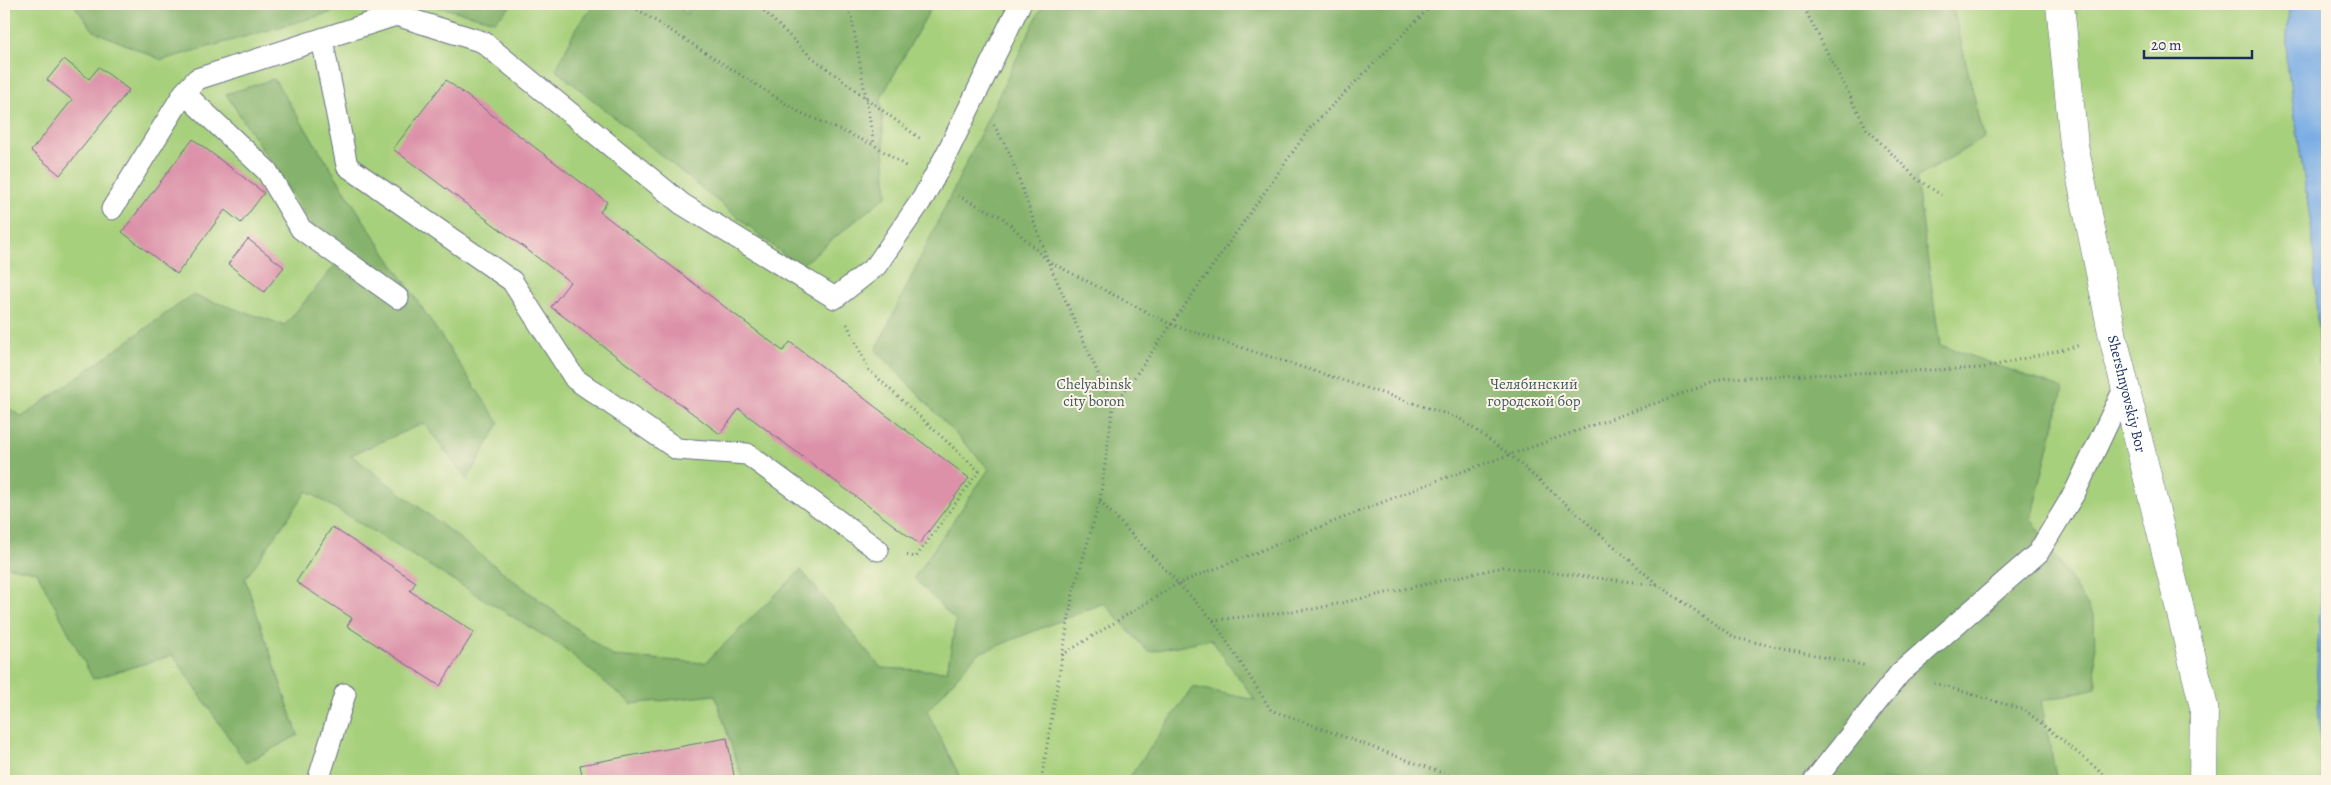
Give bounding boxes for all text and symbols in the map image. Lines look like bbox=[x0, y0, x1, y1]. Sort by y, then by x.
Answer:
scale bar bbox=[2144, 28, 2251, 60]
text: 20 m bbox=[2151, 35, 2182, 55]
street label: Shershnyovskiy Bor bbox=[2103, 333, 2151, 455]
park label: Chelyabinsk city boron bbox=[1057, 374, 1132, 411]
park label: Челябинский городской бор bbox=[1487, 374, 1581, 411]

